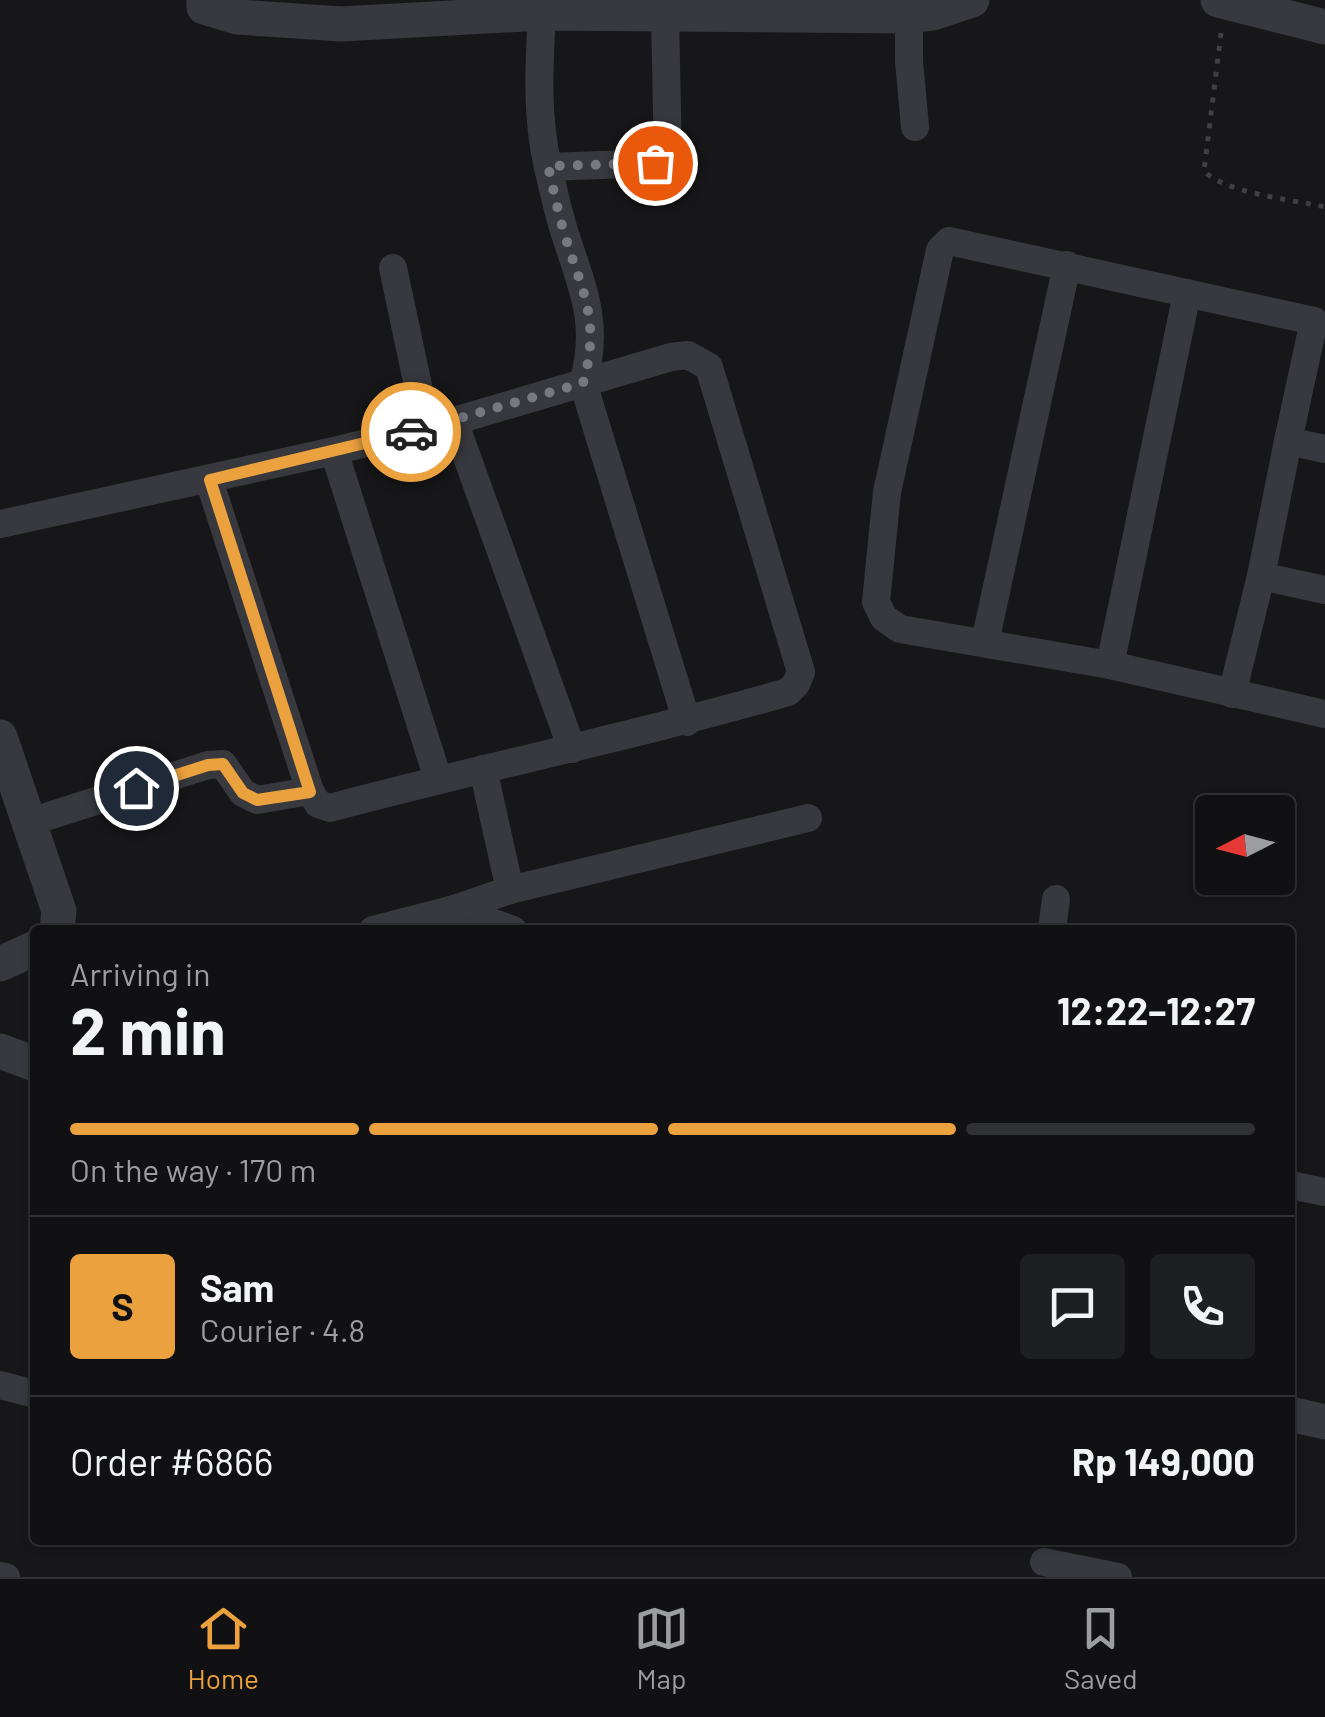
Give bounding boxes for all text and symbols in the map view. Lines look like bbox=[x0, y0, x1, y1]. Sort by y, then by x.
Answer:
pin bbox=[613, 121, 698, 206]
icon: bag bbox=[628, 136, 683, 191]
courier bbox=[361, 382, 461, 482]
icon: car bbox=[384, 405, 439, 460]
pin bbox=[94, 746, 179, 831]
icon: home bbox=[109, 761, 164, 816]
north arrow bbox=[1195, 795, 1295, 895]
map controls bbox=[1195, 795, 1295, 895]
text: Arriving in bbox=[70, 954, 210, 992]
text: 12:22–12:27 bbox=[1057, 987, 1255, 1033]
text: 2 min bbox=[70, 990, 226, 1068]
text: On the way · 170 m bbox=[70, 1150, 316, 1188]
button: chat bbox=[1020, 1254, 1125, 1359]
button: phone bbox=[1150, 1254, 1255, 1359]
text: Sam bbox=[200, 1264, 274, 1310]
text: S bbox=[111, 1283, 134, 1329]
text: Courier · 4.8 bbox=[200, 1310, 365, 1348]
text: Order #6866 bbox=[70, 1438, 273, 1484]
text: Rp 149,000 bbox=[1072, 1438, 1255, 1484]
tab: Home bbox=[188, 1601, 259, 1695]
tab: Map bbox=[634, 1601, 689, 1695]
tab: Saved bbox=[1064, 1601, 1137, 1695]

